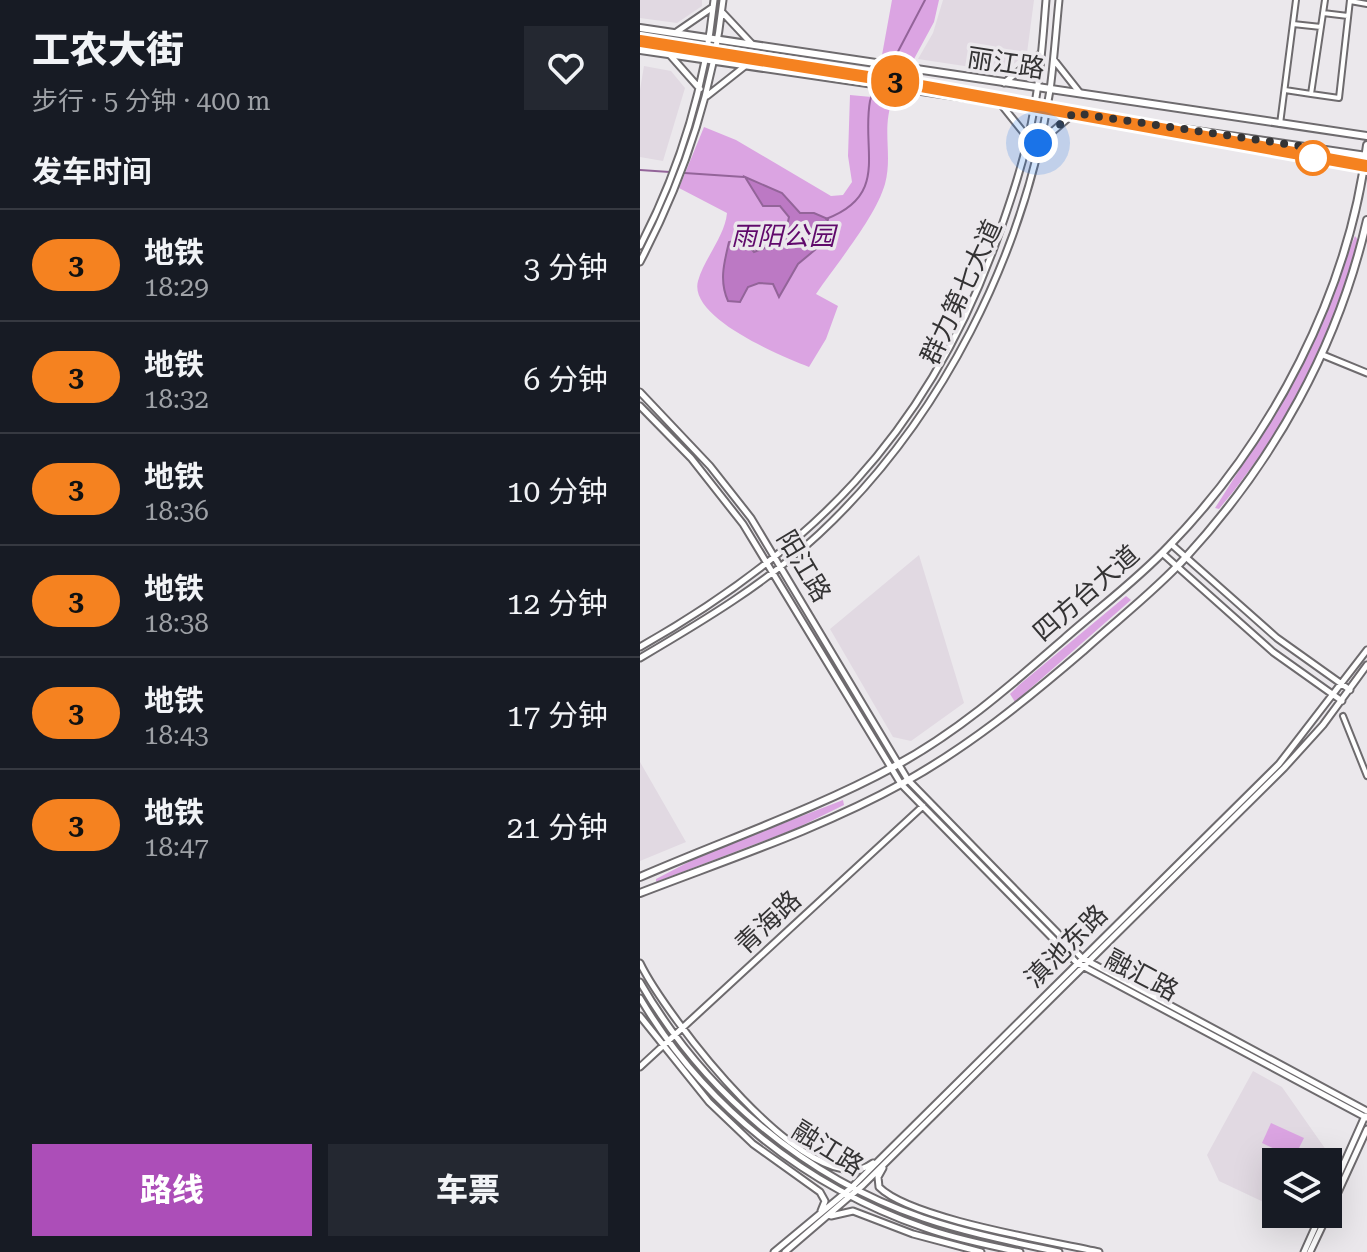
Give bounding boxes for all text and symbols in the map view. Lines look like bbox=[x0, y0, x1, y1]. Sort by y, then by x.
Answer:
button: heart bbox=[524, 26, 608, 110]
text: 工农大街 bbox=[32, 28, 184, 72]
street label: 丽江路 bbox=[965, 42, 1047, 84]
line badge: 3 bbox=[869, 55, 921, 107]
text: 3 bbox=[887, 64, 903, 97]
text: 步行 · 5 分钟 · 400 m bbox=[32, 86, 271, 116]
your location bbox=[1018, 123, 1058, 163]
unlabelled marker bbox=[1296, 141, 1330, 175]
text: 发车时间 bbox=[32, 154, 152, 189]
street label: 群力第七大道 bbox=[914, 215, 1008, 369]
park label: 雨阳公园 bbox=[731, 221, 839, 251]
text: 地铁 bbox=[144, 235, 204, 270]
text: 3 bbox=[68, 248, 84, 281]
text: 3 分钟 bbox=[524, 250, 608, 285]
text: 18:29 bbox=[144, 272, 209, 302]
text: 地铁 bbox=[144, 347, 204, 382]
text: 3 bbox=[68, 360, 84, 393]
text: 6 分钟 bbox=[524, 362, 608, 397]
text: 18:32 bbox=[144, 384, 209, 414]
text: 地铁 bbox=[144, 459, 204, 494]
text: 3 bbox=[68, 472, 84, 505]
text: 10 分钟 bbox=[507, 474, 608, 509]
text: 18:36 bbox=[144, 496, 209, 526]
street label: 阳江路 bbox=[771, 525, 837, 607]
street label: 四方台大道 bbox=[1027, 539, 1145, 647]
text: 地铁 bbox=[144, 571, 204, 606]
text: 3 bbox=[68, 584, 84, 617]
text: 12 分钟 bbox=[507, 586, 608, 621]
text: 18:38 bbox=[144, 608, 209, 638]
text: 地铁 bbox=[144, 683, 204, 718]
text: 3 bbox=[68, 696, 84, 729]
text: 17 分钟 bbox=[507, 698, 608, 733]
text: 18:43 bbox=[144, 720, 209, 750]
text: 地铁 bbox=[144, 795, 204, 830]
text: 3 bbox=[68, 808, 84, 841]
text: 21 分钟 bbox=[507, 810, 608, 845]
text: 18:47 bbox=[144, 832, 209, 862]
street label: 青海路 bbox=[729, 884, 807, 960]
street label: 滇池东路 bbox=[1019, 899, 1113, 993]
street label: 融汇路 bbox=[1101, 943, 1183, 1007]
street label: 融江路 bbox=[787, 1115, 869, 1181]
button: 路线 bbox=[32, 1144, 312, 1236]
button: 车票 bbox=[328, 1144, 608, 1236]
map controls bbox=[1262, 1148, 1342, 1228]
button: layers bbox=[1262, 1148, 1342, 1228]

